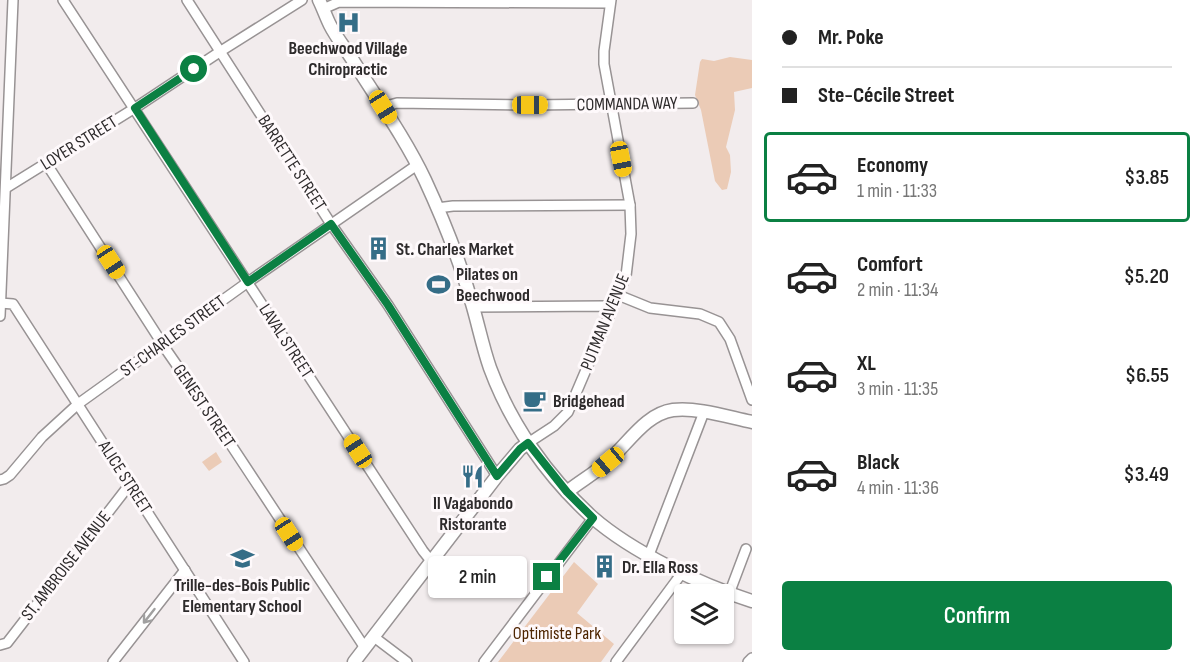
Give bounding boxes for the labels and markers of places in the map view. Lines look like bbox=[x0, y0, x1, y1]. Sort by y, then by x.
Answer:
hospital icon: Beechwood Village Chiropractic bbox=[335, 9, 361, 35]
place label: Beechwood Village Chiropractic bbox=[289, 38, 407, 80]
building icon: St. Charles Market bbox=[365, 236, 391, 262]
place label: St. Charles Market bbox=[396, 239, 514, 260]
place label: Pilates on Beechwood bbox=[456, 264, 530, 306]
sports icon: Pilates on Beechwood bbox=[425, 271, 451, 297]
cafe icon: Bridgehead bbox=[522, 388, 548, 414]
place label: Bridgehead bbox=[553, 391, 625, 412]
restaurant icon: Il Vagabondo Ristorante bbox=[460, 464, 486, 490]
place label: Il Vagabondo Ristorante bbox=[433, 493, 513, 535]
school or university icon: Trille-des-Bois Public Elementary School bbox=[229, 546, 255, 572]
building icon: Dr. Ella Ross bbox=[591, 554, 617, 580]
place label: Dr. Ella Ross bbox=[622, 557, 698, 578]
place label: Trille-des-Bois Public Elementary School bbox=[174, 575, 310, 617]

